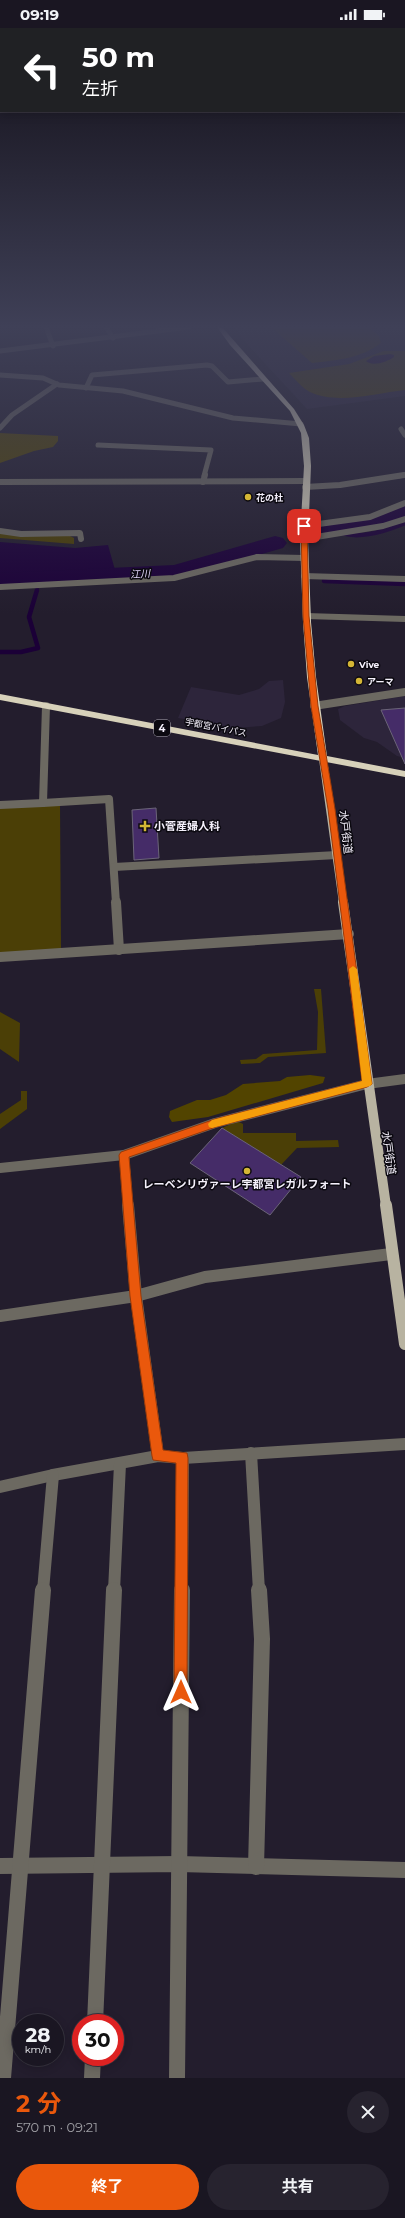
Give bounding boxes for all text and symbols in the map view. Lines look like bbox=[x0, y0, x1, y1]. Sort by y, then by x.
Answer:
text: 09:19 bbox=[20, 5, 59, 24]
text: 50 m bbox=[82, 40, 155, 74]
icon: left bbox=[16, 44, 68, 96]
text: 左折 bbox=[82, 78, 118, 100]
marker: 花の杜 bbox=[243, 492, 253, 502]
place label: 花の杜 bbox=[256, 492, 284, 503]
pin bbox=[287, 509, 321, 543]
icon: arrive bbox=[293, 515, 315, 537]
water label: 江川 bbox=[130, 567, 151, 581]
marker: Vive bbox=[346, 659, 356, 669]
place label: Vive bbox=[358, 659, 380, 670]
marker: アーマ bbox=[354, 676, 364, 686]
place label: アーマ bbox=[367, 676, 393, 687]
street label: 宇都宮バイパス bbox=[184, 716, 248, 738]
road number: 4 bbox=[154, 720, 170, 736]
street label: 水戸街道 bbox=[336, 809, 356, 855]
place label: 小菅産婦人科 bbox=[154, 819, 220, 833]
marker: 小菅産婦人科 bbox=[139, 820, 151, 832]
street label: 水戸街道 bbox=[379, 1130, 399, 1176]
marker: レーベンリヴァーレ宇都宮レガルフォート bbox=[242, 1166, 252, 1176]
place label: レーベンリヴァーレ宇都宮レガルフォート bbox=[143, 1177, 352, 1191]
position arrow bbox=[160, 1671, 202, 1713]
speed limit sign: 30 bbox=[72, 2014, 124, 2066]
text: 28 bbox=[26, 2023, 51, 2047]
text: km/h bbox=[25, 2043, 51, 2056]
text: 2 分 bbox=[16, 2089, 61, 2118]
button: close bbox=[347, 2091, 389, 2133]
text: 570 m · 09:21 bbox=[16, 2119, 98, 2135]
button: 終了 bbox=[16, 2164, 199, 2210]
button: 共有 bbox=[207, 2164, 389, 2210]

